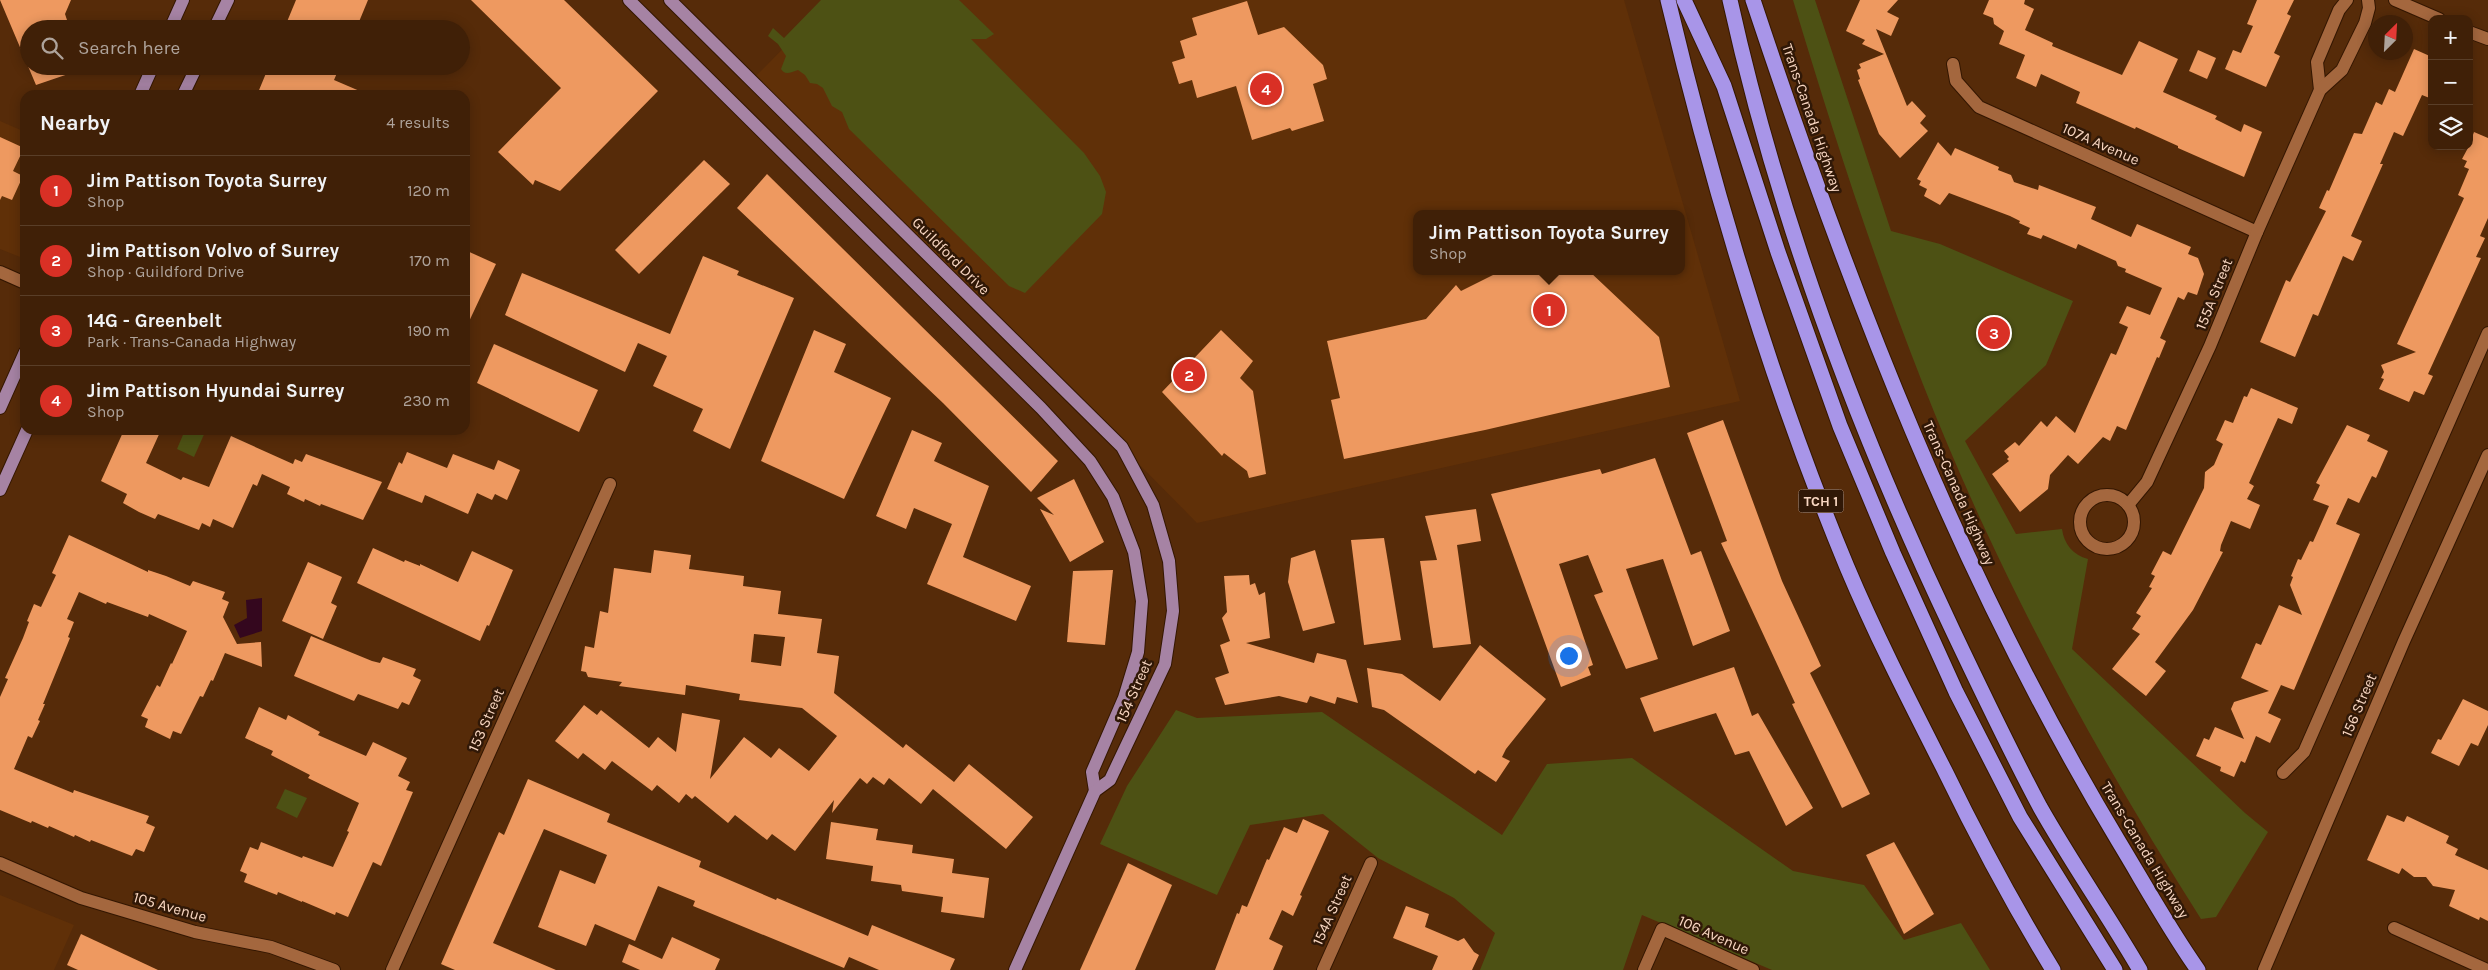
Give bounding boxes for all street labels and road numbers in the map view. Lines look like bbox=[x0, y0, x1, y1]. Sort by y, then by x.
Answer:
street label: Trans-Canada Highway bbox=[1778, 41, 1846, 195]
street label: 107A Avenue bbox=[2060, 119, 2142, 169]
street label: Guildford Drive bbox=[908, 213, 994, 299]
street label: 155A Street bbox=[2192, 255, 2237, 332]
street label: Trans-Canada Highway bbox=[1919, 418, 1999, 568]
road number: TCH 1 bbox=[1798, 490, 1844, 512]
street label: 154 Street bbox=[1112, 657, 1156, 725]
street label: 156 Street bbox=[2338, 670, 2380, 739]
street label: 153 Street bbox=[464, 685, 508, 754]
street label: Trans-Canada Highway bbox=[2097, 779, 2193, 921]
street label: 154A Street bbox=[1308, 872, 1356, 948]
street label: 105 Avenue bbox=[131, 888, 209, 926]
street label: 106 Avenue bbox=[1676, 911, 1752, 959]

